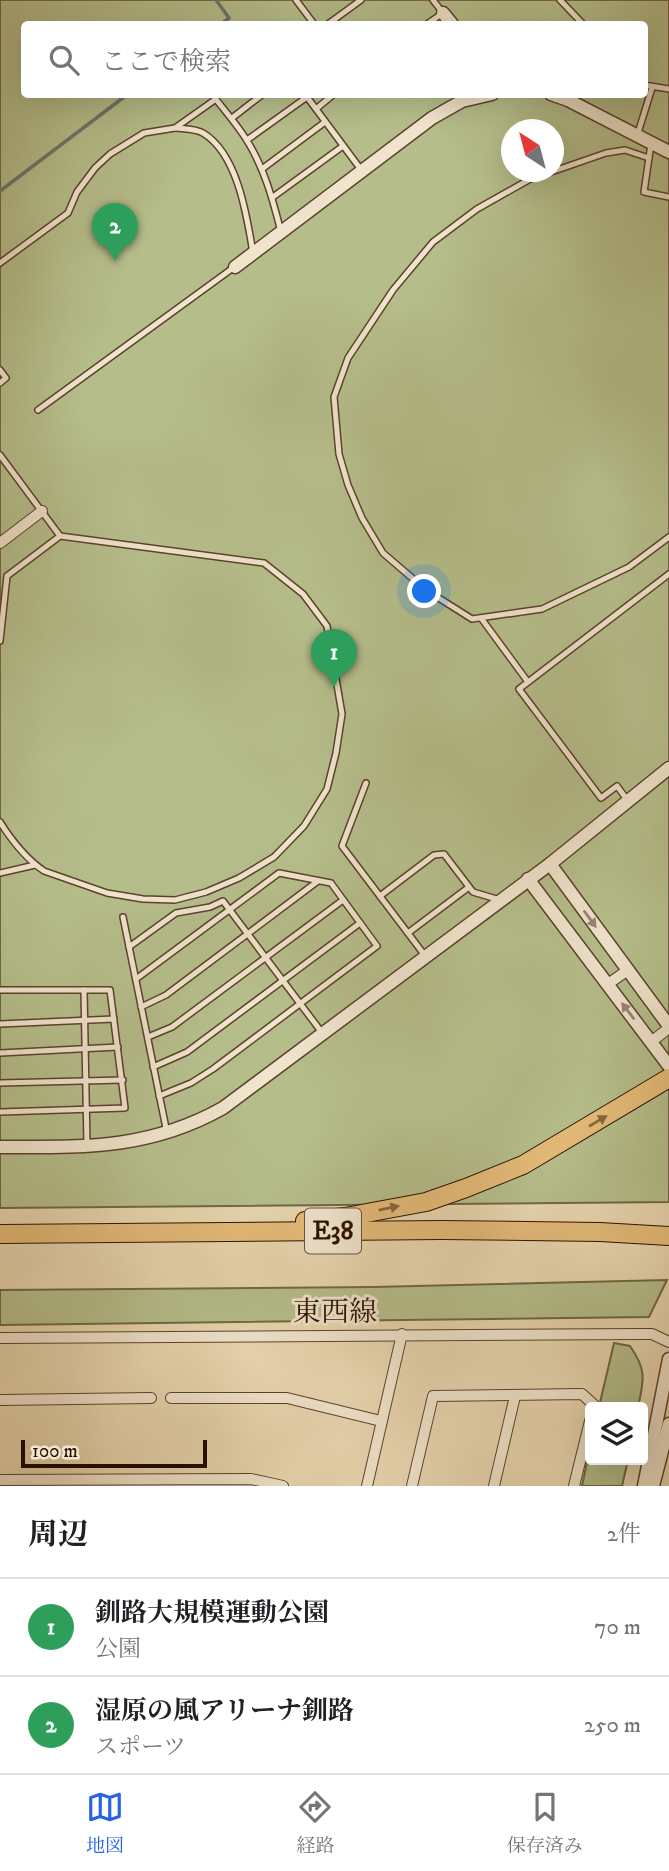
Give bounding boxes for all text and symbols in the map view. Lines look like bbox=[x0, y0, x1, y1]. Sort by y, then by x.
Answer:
search box bbox=[21, 21, 648, 98]
icon: search bbox=[45, 41, 83, 79]
text: ここで検索 bbox=[101, 46, 231, 79]
north arrow bbox=[501, 119, 564, 182]
pin: 2 bbox=[92, 203, 138, 261]
your location bbox=[407, 574, 441, 608]
pin: 1 bbox=[311, 629, 357, 687]
one-way arrow bbox=[583, 910, 597, 928]
one-way arrow bbox=[621, 1002, 635, 1020]
one-way arrow bbox=[588, 1115, 607, 1127]
one-way arrow bbox=[378, 1203, 400, 1214]
road number: E38 bbox=[305, 1208, 361, 1254]
street label: 東西線 bbox=[293, 1295, 377, 1330]
map controls bbox=[585, 1402, 648, 1465]
button: layers bbox=[585, 1402, 648, 1465]
scale bar bbox=[21, 1437, 206, 1469]
text: 100 m bbox=[32, 1440, 78, 1463]
text: 周辺 bbox=[28, 1517, 88, 1554]
text: 2件 bbox=[607, 1520, 641, 1549]
text: 釧路大規模運動公園 bbox=[95, 1597, 329, 1630]
text: 1 bbox=[47, 1613, 55, 1642]
text: 70 m bbox=[594, 1613, 641, 1642]
text: 公園 bbox=[95, 1635, 141, 1664]
text: 湿原の風アリーナ釧路 bbox=[95, 1695, 354, 1728]
text: 2 bbox=[45, 1711, 57, 1740]
text: 250 m bbox=[584, 1711, 641, 1740]
text: スポーツ bbox=[95, 1733, 186, 1762]
tab: 地図 bbox=[86, 1788, 124, 1858]
tab: 経路 bbox=[296, 1788, 335, 1858]
tab: 保存済み bbox=[507, 1788, 583, 1858]

